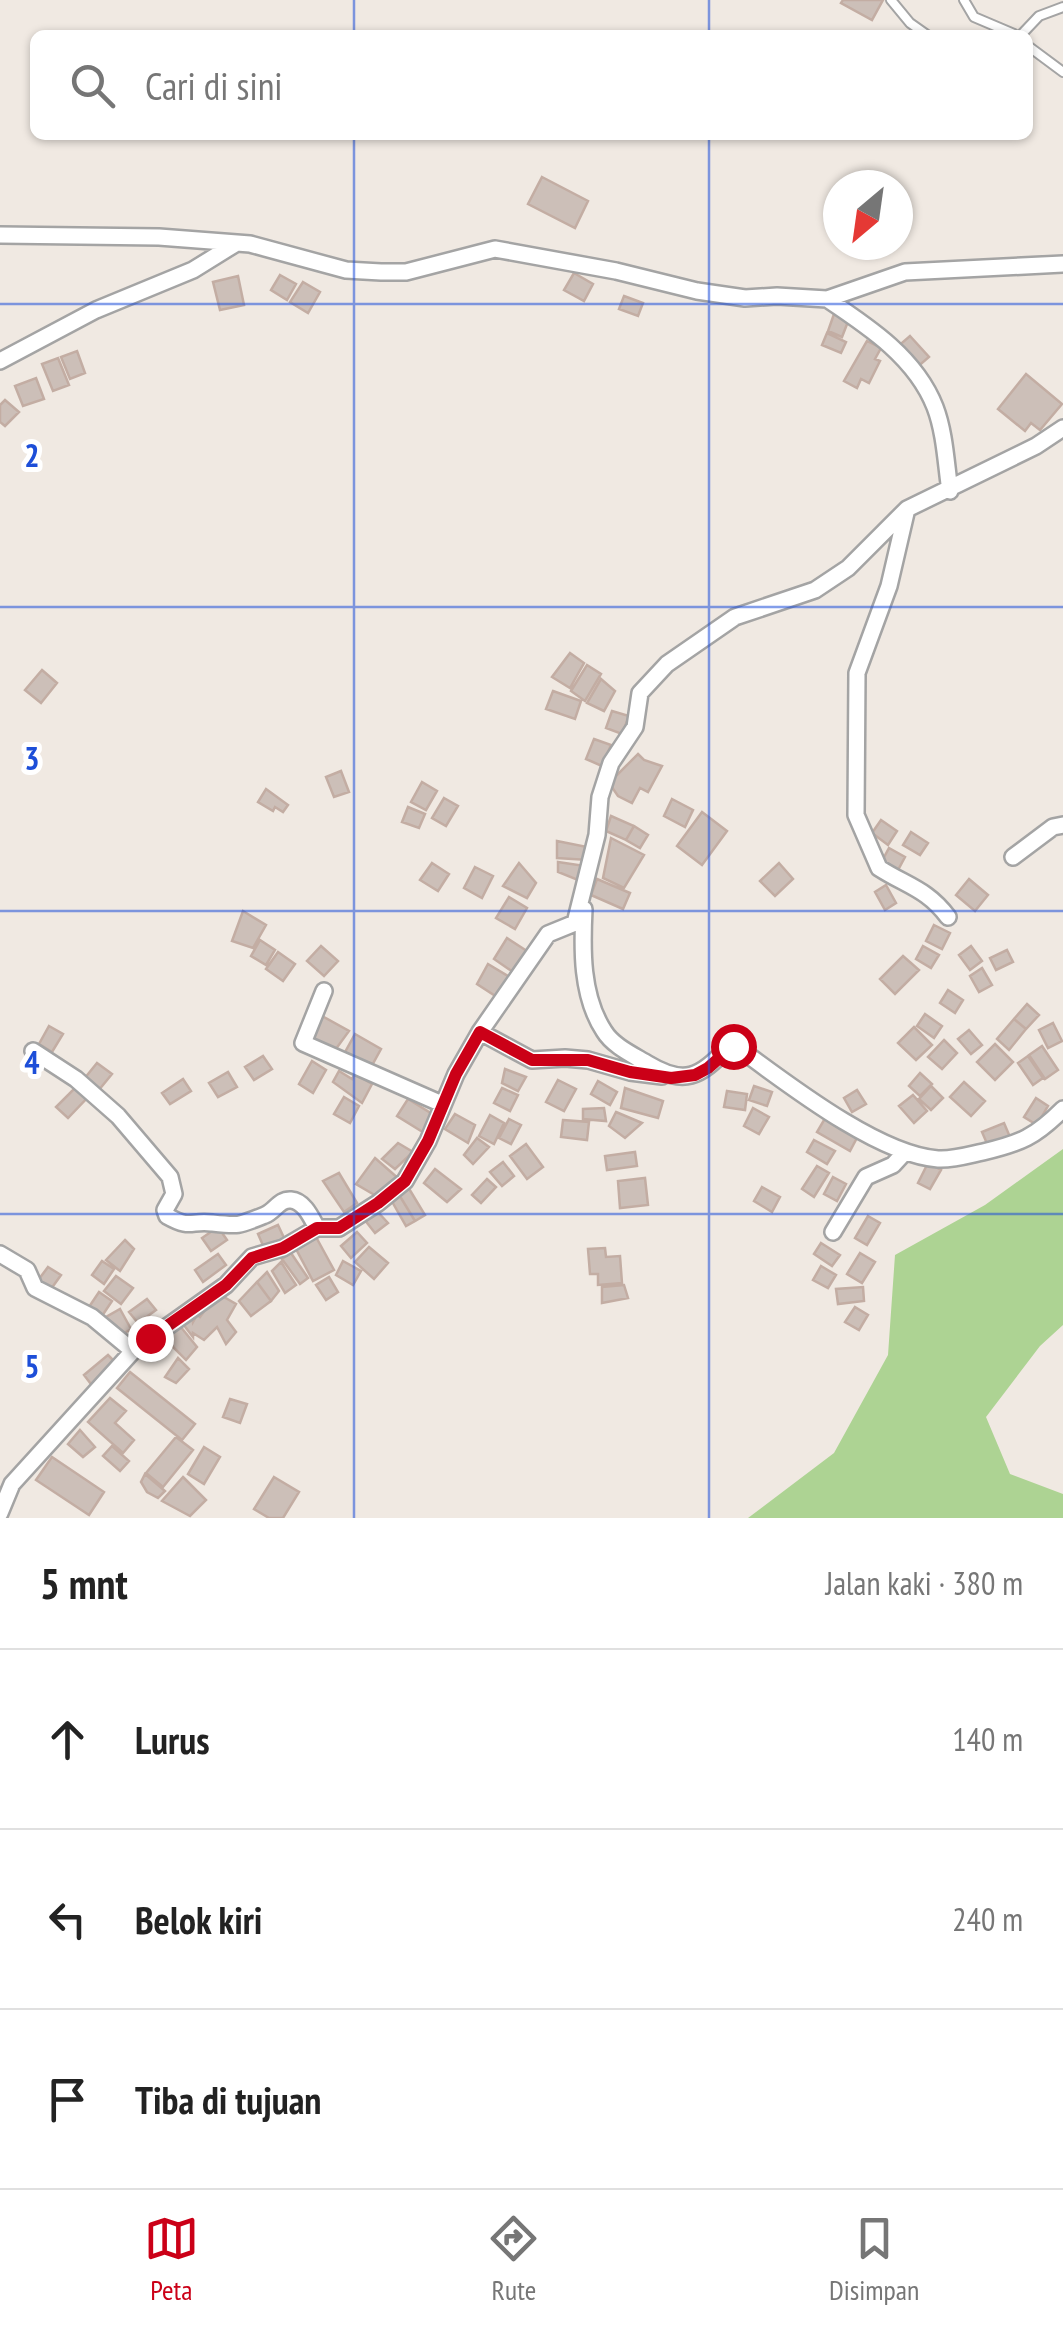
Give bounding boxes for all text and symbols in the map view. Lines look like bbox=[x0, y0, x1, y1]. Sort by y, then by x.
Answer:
search box bbox=[30, 30, 1033, 140]
icon: search bbox=[65, 58, 120, 113]
text: Cari di sini bbox=[145, 61, 283, 110]
north arrow bbox=[823, 170, 913, 260]
text: 2 bbox=[24, 434, 40, 476]
text: 3 bbox=[24, 737, 40, 779]
route start bbox=[711, 1024, 757, 1070]
text: 4 bbox=[24, 1041, 40, 1083]
route end bbox=[128, 1316, 174, 1362]
text: 5 bbox=[24, 1345, 40, 1387]
text: 5 mnt bbox=[40, 1556, 128, 1611]
text: Jalan kaki · 380 m bbox=[826, 1562, 1023, 1604]
icon: ahead bbox=[40, 1712, 95, 1767]
text: Lurus bbox=[135, 1715, 209, 1764]
text: 140 m bbox=[952, 1718, 1023, 1760]
icon: left bbox=[40, 1892, 95, 1947]
text: Belok kiri bbox=[135, 1895, 262, 1944]
text: 240 m bbox=[952, 1898, 1023, 1940]
icon: arrive bbox=[40, 2072, 95, 2127]
text: Tiba di tujuan bbox=[135, 2075, 321, 2124]
tab: Peta bbox=[144, 2211, 199, 2308]
tab: Rute bbox=[486, 2211, 541, 2308]
tab: Disimpan bbox=[829, 2211, 919, 2308]

